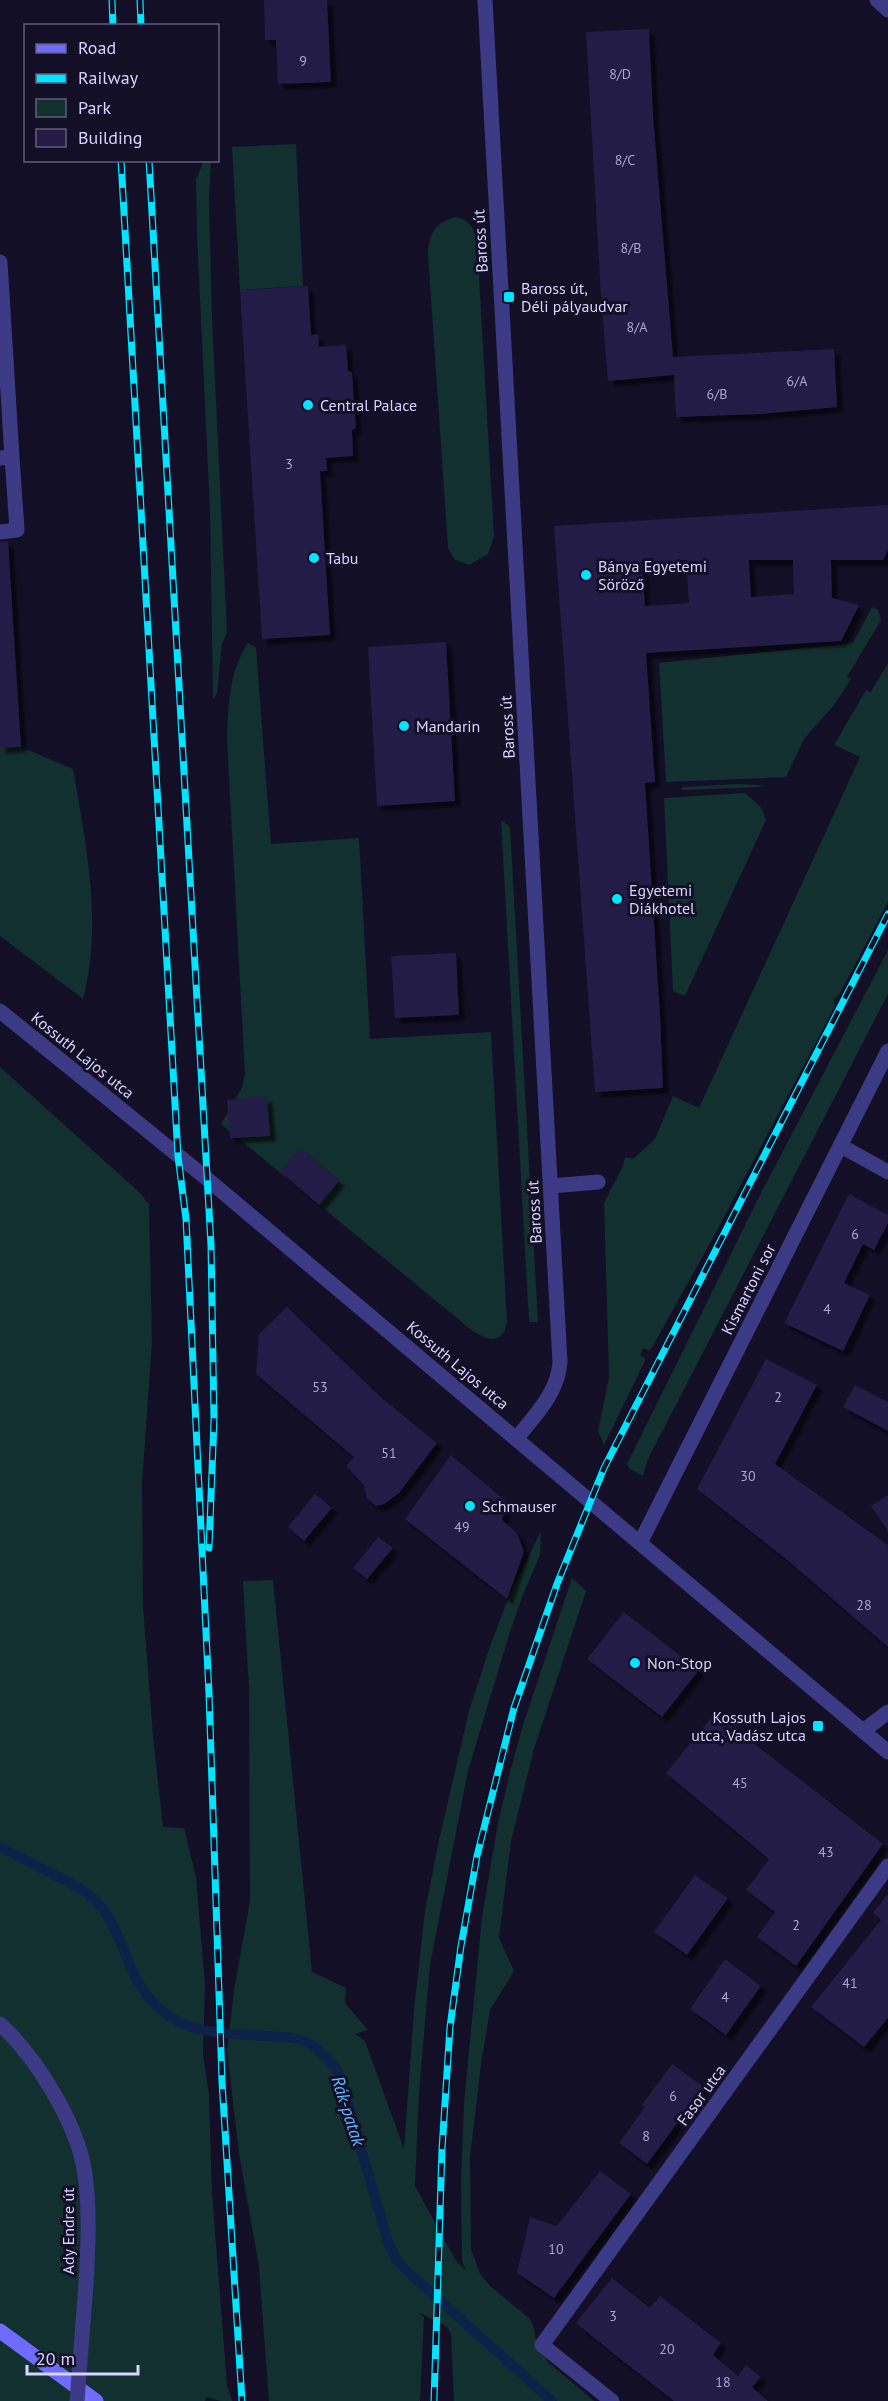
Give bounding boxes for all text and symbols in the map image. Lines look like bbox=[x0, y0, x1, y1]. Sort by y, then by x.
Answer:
legend bbox=[24, 24, 219, 162]
text: Road bbox=[78, 36, 116, 59]
house number: 9 bbox=[299, 52, 307, 70]
house number: 8/D bbox=[609, 65, 631, 83]
text: Railway bbox=[78, 66, 139, 89]
text: Park bbox=[78, 96, 111, 119]
text: Building bbox=[78, 126, 142, 149]
house number: 8/C bbox=[615, 151, 635, 169]
street label: Baross út bbox=[468, 208, 492, 273]
house number: 8/B bbox=[621, 239, 641, 257]
place label: Baross út, Déli pályaudvar bbox=[521, 278, 628, 316]
marker: Baross út, Déli pályaudvar bbox=[502, 290, 516, 304]
house number: 8/A bbox=[627, 318, 648, 336]
house number: 6/A bbox=[787, 372, 808, 390]
house number: 6/B bbox=[707, 385, 727, 403]
place label: Central Palace bbox=[320, 395, 417, 415]
marker: Central Palace bbox=[301, 398, 315, 412]
house number: 3 bbox=[285, 455, 293, 473]
place label: Tabu bbox=[326, 548, 358, 568]
marker: Tabu bbox=[307, 551, 321, 565]
place label: Bánya Egyetemi Söröző bbox=[598, 556, 707, 594]
marker: Bánya Egyetemi Söröző bbox=[579, 568, 593, 582]
street label: Baross út bbox=[495, 694, 519, 759]
place label: Mandarin bbox=[416, 716, 480, 736]
marker: Mandarin bbox=[397, 719, 411, 733]
place label: Egyetemi Diákhotel bbox=[629, 880, 695, 918]
marker: Egyetemi Diákhotel bbox=[610, 892, 624, 906]
street label: Kossuth Lajos utca bbox=[27, 1007, 139, 1103]
street label: Baross út bbox=[522, 1179, 546, 1244]
house number: 6 bbox=[851, 1225, 859, 1243]
street label: Kismartoni sor bbox=[716, 1240, 780, 1338]
house number: 4 bbox=[823, 1300, 831, 1318]
street label: Kossuth Lajos utca bbox=[403, 1317, 513, 1413]
house number: 53 bbox=[312, 1378, 328, 1396]
house number: 2 bbox=[774, 1388, 782, 1406]
house number: 51 bbox=[381, 1444, 397, 1462]
house number: 30 bbox=[740, 1467, 756, 1485]
place label: Schmauser bbox=[482, 1496, 557, 1516]
marker: Schmauser bbox=[463, 1499, 477, 1513]
house number: 49 bbox=[454, 1518, 470, 1536]
house number: 28 bbox=[856, 1596, 872, 1614]
place label: Non-Stop bbox=[647, 1653, 712, 1673]
marker: Non-Stop bbox=[628, 1656, 642, 1670]
place label: Kossuth Lajos utca, Vadász utca bbox=[691, 1707, 806, 1745]
marker: Kossuth Lajos utca, Vadász utca bbox=[811, 1719, 825, 1733]
house number: 45 bbox=[732, 1774, 748, 1792]
house number: 43 bbox=[818, 1843, 834, 1861]
house number: 2 bbox=[792, 1916, 800, 1934]
house number: 41 bbox=[842, 1974, 858, 1992]
house number: 4 bbox=[721, 1988, 729, 2006]
street label: Fasor utca bbox=[672, 2061, 730, 2129]
water label: Rák-patak bbox=[326, 2073, 371, 2150]
house number: 6 bbox=[669, 2087, 677, 2105]
house number: 8 bbox=[642, 2127, 650, 2145]
street label: Ady Endre út bbox=[58, 2187, 78, 2274]
house number: 10 bbox=[548, 2240, 564, 2258]
house number: 3 bbox=[609, 2307, 617, 2325]
scale bar bbox=[27, 2338, 138, 2376]
house number: 20 bbox=[659, 2340, 675, 2358]
text: 20 m bbox=[36, 2347, 75, 2370]
house number: 18 bbox=[715, 2373, 731, 2391]

